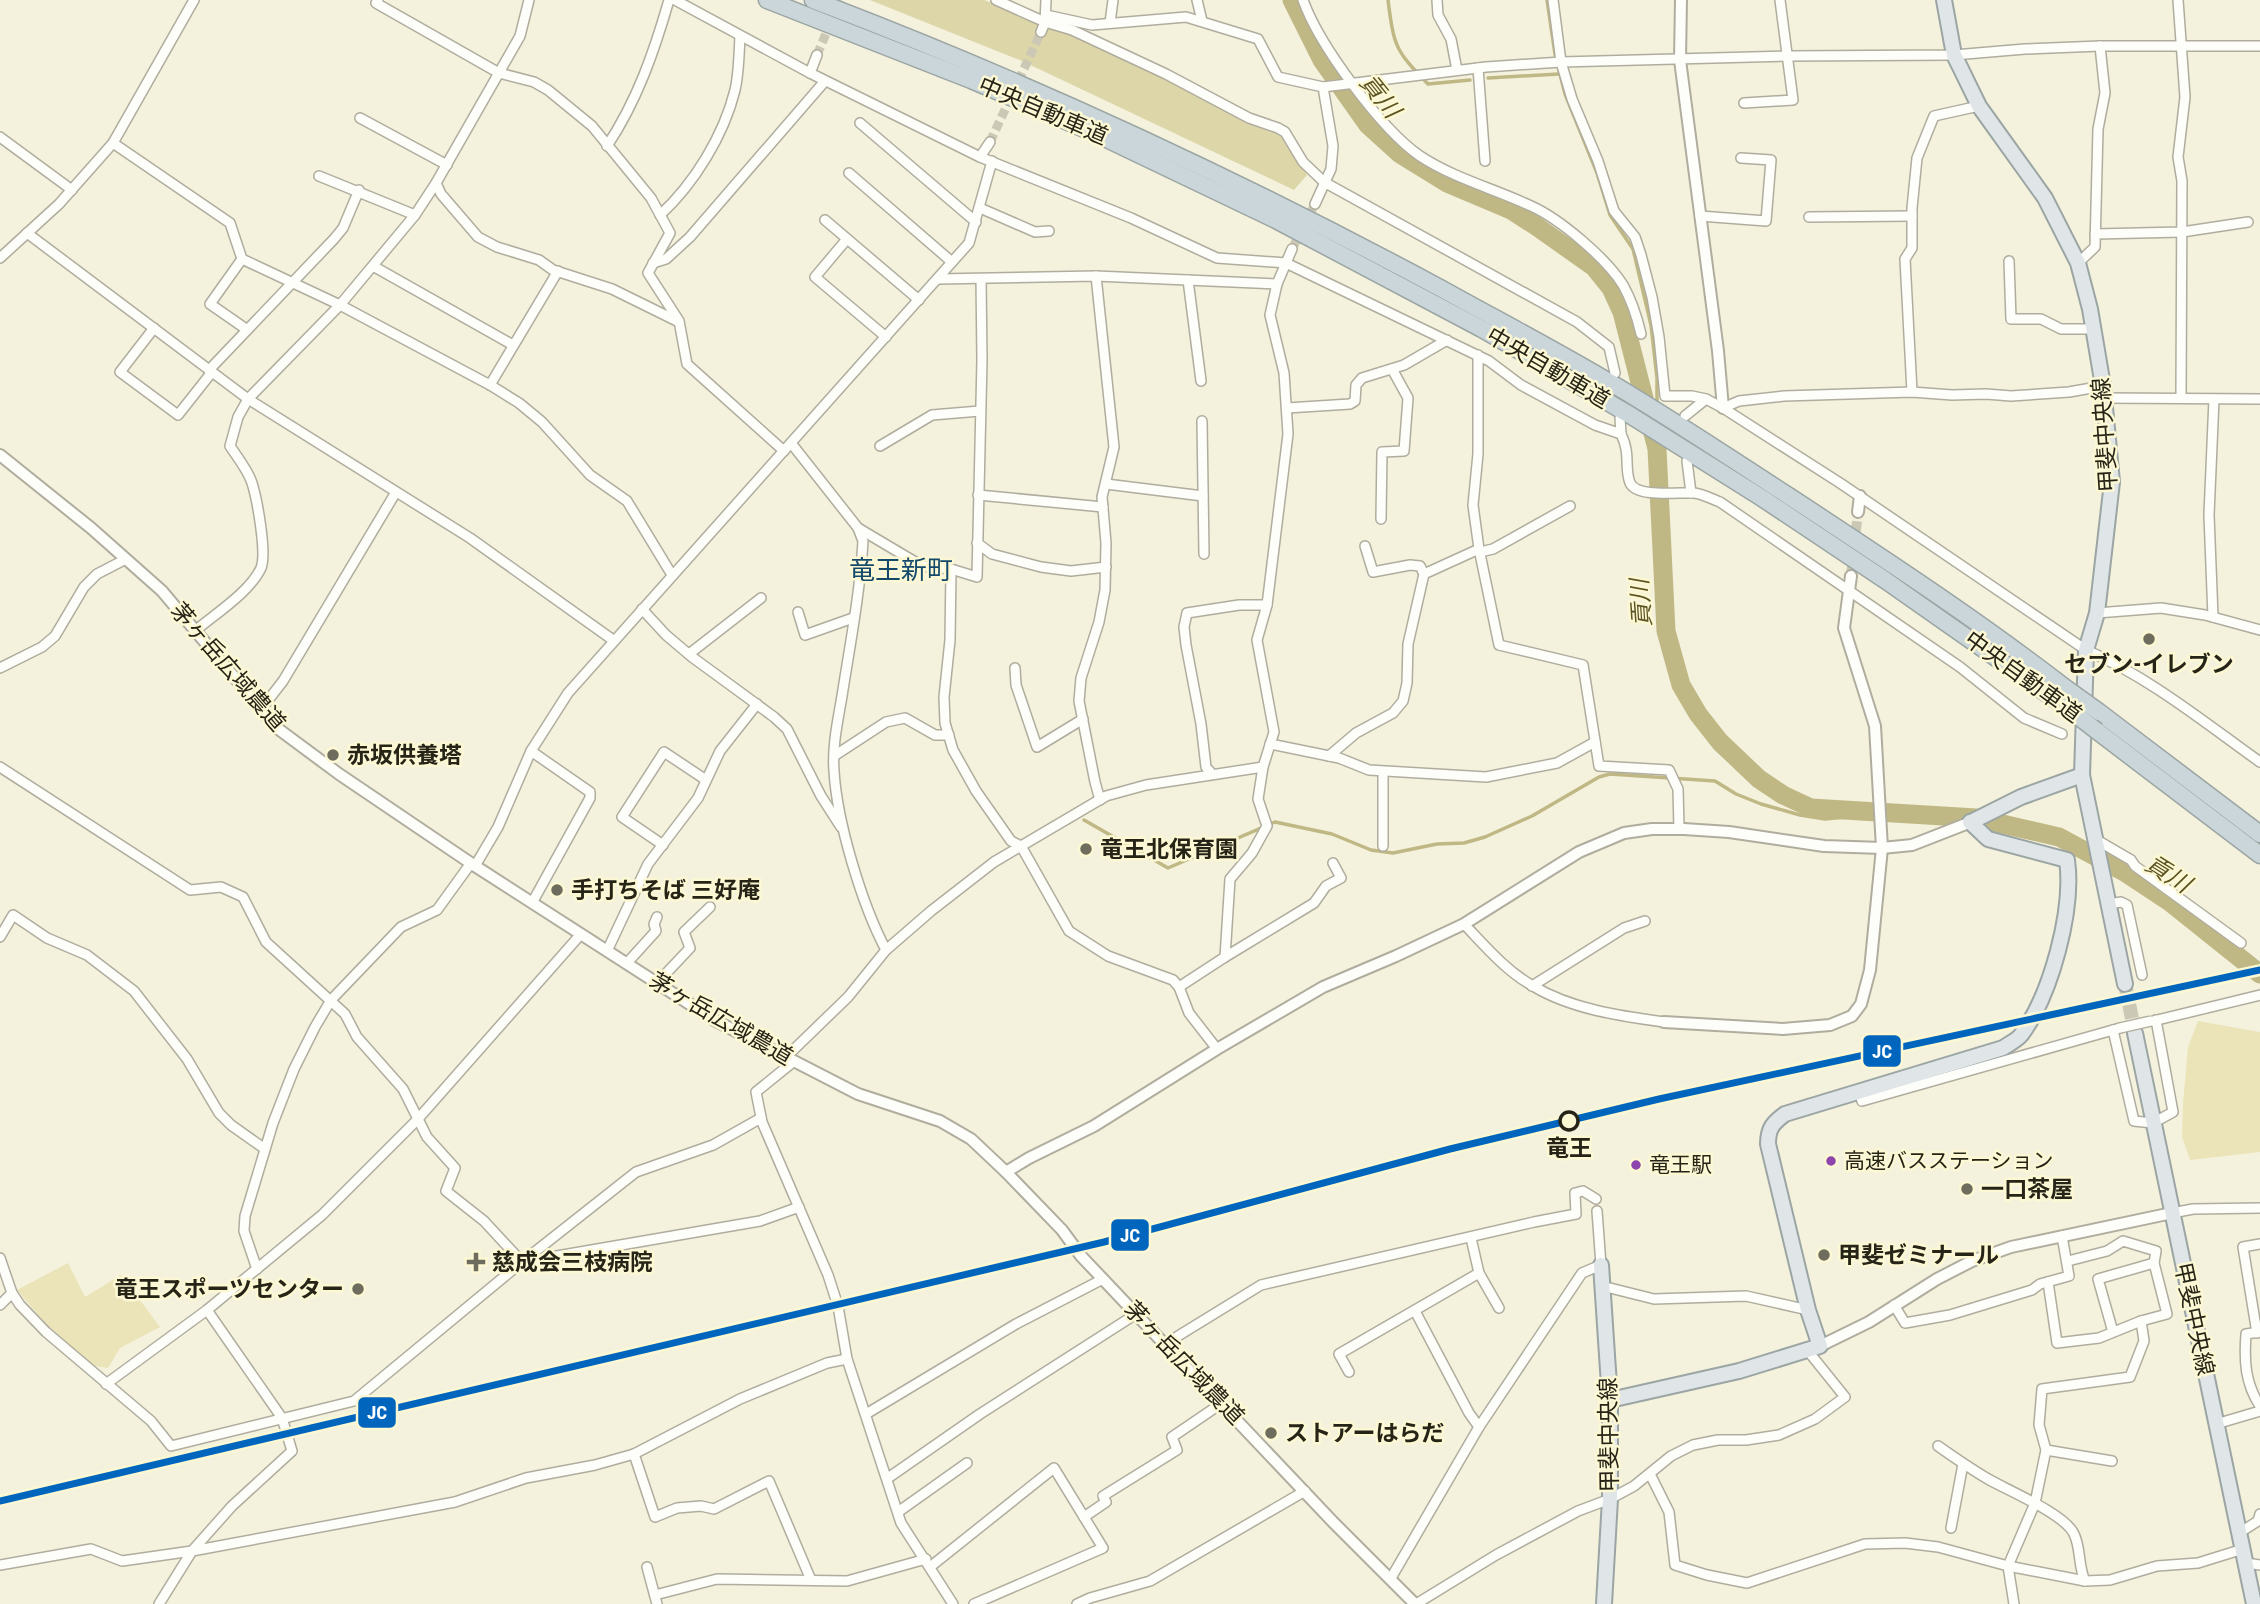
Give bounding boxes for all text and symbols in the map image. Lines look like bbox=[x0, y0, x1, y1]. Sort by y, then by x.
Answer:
water label: 貢川 bbox=[1354, 69, 1408, 126]
street label: 中央自動車道 bbox=[974, 72, 1112, 150]
street label: 中央自動車道 bbox=[1481, 322, 1615, 414]
street label: 甲斐中央線 bbox=[2088, 377, 2122, 493]
district label: 竜王新町 bbox=[849, 555, 953, 585]
water label: 貢川 bbox=[1625, 575, 1657, 628]
street label: 茅ヶ岳広域農道 bbox=[165, 597, 291, 737]
street label: 中央自動車道 bbox=[1959, 626, 2087, 728]
marker: セブン-イレブン bbox=[2141, 631, 2157, 647]
place label: セブン-イレブン bbox=[2064, 651, 2234, 678]
place label: 赤坂供養塔 bbox=[347, 742, 462, 769]
marker: 赤坂供養塔 bbox=[325, 747, 341, 763]
place label: 竜王北保育園 bbox=[1100, 836, 1238, 863]
marker: 竜王北保育園 bbox=[1078, 841, 1094, 857]
water label: 貢川 bbox=[2140, 849, 2198, 900]
place label: 手打ちそば 三好庵 bbox=[571, 877, 760, 904]
marker: 手打ちそば 三好庵 bbox=[549, 882, 565, 898]
street label: 茅ヶ岳広域農道 bbox=[645, 967, 797, 1071]
line badge: JC bbox=[1862, 1034, 1902, 1068]
text: JC bbox=[1872, 1040, 1892, 1063]
marker: 竜王 bbox=[1559, 1111, 1579, 1131]
place label: 竜王 bbox=[1546, 1135, 1592, 1162]
place label: 高速バスステーション bbox=[1844, 1149, 2054, 1173]
place label: 竜王駅 bbox=[1649, 1153, 1712, 1177]
marker: 高速バスステーション bbox=[1824, 1154, 1838, 1168]
marker: 竜王駅 bbox=[1629, 1158, 1643, 1172]
place label: 一口茶屋 bbox=[1981, 1176, 2073, 1203]
marker: 一口茶屋 bbox=[1959, 1181, 1975, 1197]
line badge: JC bbox=[1110, 1218, 1150, 1252]
text: JC bbox=[1120, 1224, 1140, 1247]
place label: 甲斐ゼミナール bbox=[1838, 1242, 1999, 1269]
marker: 甲斐ゼミナール bbox=[1816, 1247, 1832, 1263]
place label: 慈成会三枝病院 bbox=[492, 1249, 653, 1276]
marker: 慈成会三枝病院 bbox=[466, 1252, 486, 1272]
street label: 甲斐中央線 bbox=[2169, 1260, 2219, 1378]
place label: 竜王スポーツセンター bbox=[114, 1276, 344, 1303]
marker: 竜王スポーツセンター bbox=[350, 1281, 366, 1297]
street label: 茅ヶ岳広域農道 bbox=[1118, 1296, 1250, 1430]
street label: 甲斐中央線 bbox=[1594, 1377, 1624, 1493]
line badge: JC bbox=[357, 1396, 397, 1429]
text: JC bbox=[367, 1401, 387, 1424]
place label: ストアーはらだ bbox=[1285, 1420, 1445, 1447]
marker: ストアーはらだ bbox=[1263, 1425, 1279, 1441]

